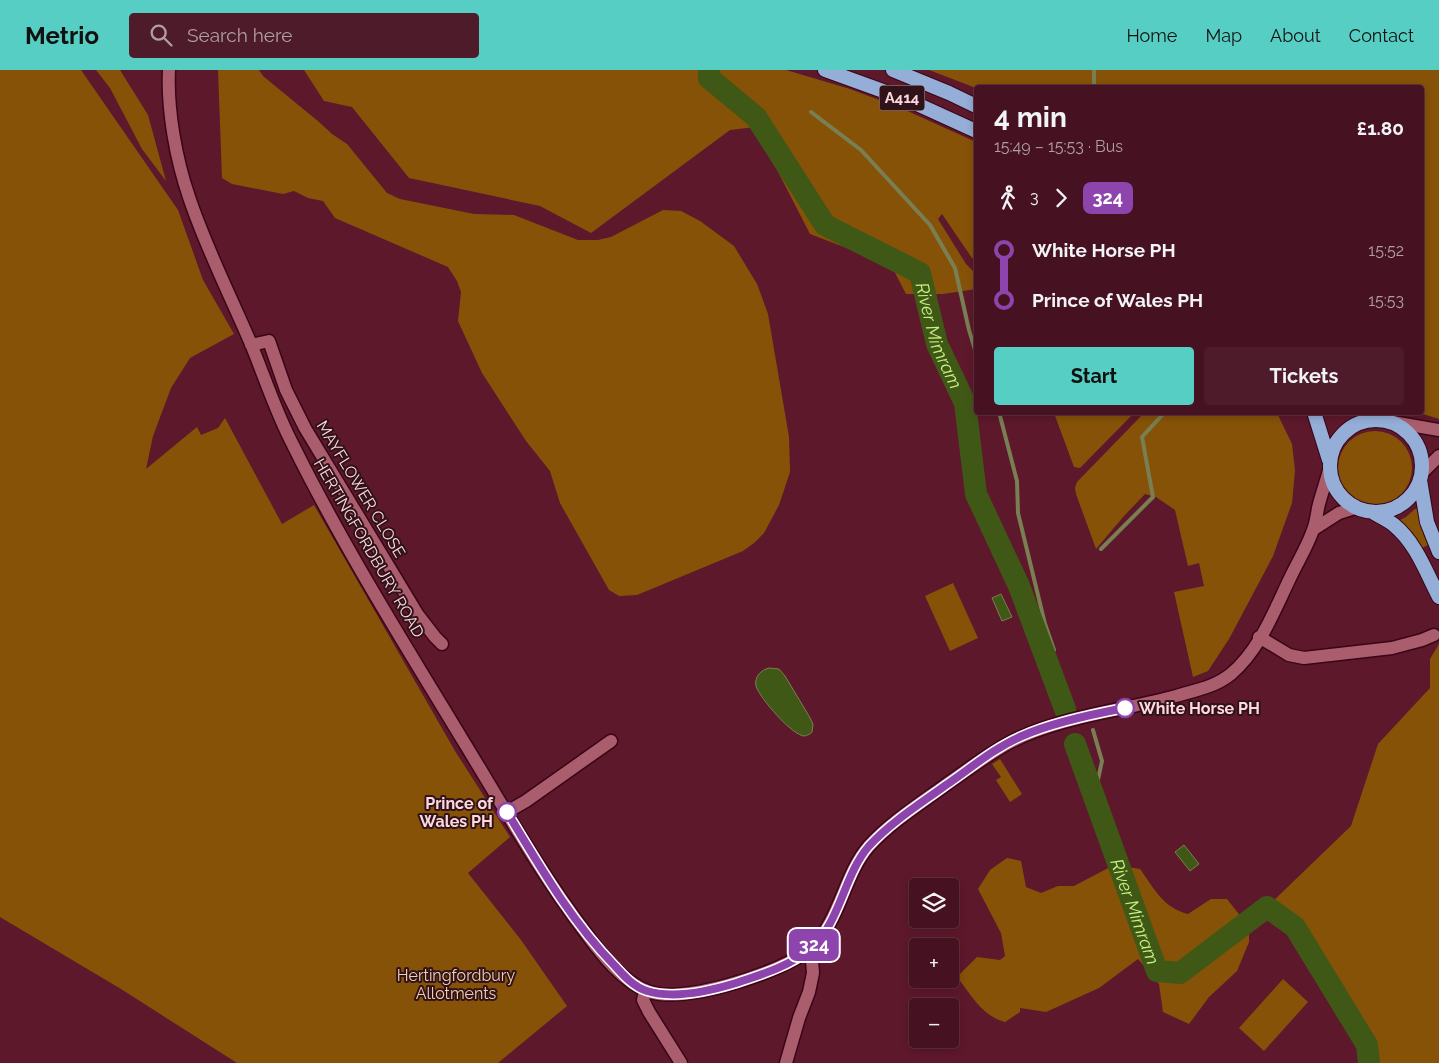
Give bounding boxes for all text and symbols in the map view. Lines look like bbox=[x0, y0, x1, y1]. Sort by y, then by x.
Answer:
search box bbox=[129, 13, 479, 58]
text: Metrio bbox=[25, 21, 99, 50]
icon: search bbox=[147, 21, 175, 49]
text: Search here bbox=[187, 24, 292, 46]
text: Home bbox=[1126, 25, 1177, 46]
text: Map bbox=[1205, 25, 1242, 46]
text: About bbox=[1270, 25, 1321, 46]
text: Contact bbox=[1349, 25, 1414, 46]
road number: A414 bbox=[880, 85, 924, 110]
text: 4 min bbox=[994, 101, 1067, 134]
text: £1.80 bbox=[1357, 117, 1404, 139]
text: 15:49 – 15:53 · Bus bbox=[994, 137, 1123, 156]
icon: walk bbox=[994, 184, 1022, 212]
icon: forward bbox=[1047, 184, 1075, 212]
text: 324 bbox=[1093, 187, 1123, 208]
text: 3 bbox=[1030, 188, 1039, 207]
text: White Horse PH bbox=[1032, 239, 1176, 261]
text: 15:52 bbox=[1368, 241, 1404, 260]
water label: River Mimram bbox=[912, 280, 967, 392]
text: Prince of Wales PH bbox=[1032, 289, 1203, 311]
text: 15:53 bbox=[1368, 291, 1404, 310]
button: Start bbox=[994, 347, 1194, 405]
button: Tickets bbox=[1204, 347, 1404, 405]
street label: MAYFLOWER CLOSE bbox=[313, 417, 409, 561]
street label: HERTINGFORDBURY ROAD bbox=[310, 455, 428, 641]
marker: White Horse PH bbox=[1115, 698, 1135, 718]
place label: White Horse PH bbox=[1139, 699, 1260, 718]
place label: Prince of Wales PH bbox=[420, 794, 494, 831]
marker: Prince of Wales PH bbox=[497, 802, 517, 822]
water label: River Mimram bbox=[1107, 856, 1164, 967]
map controls bbox=[909, 878, 959, 1048]
button: layers bbox=[909, 878, 959, 928]
line badge: 324 bbox=[785, 929, 843, 961]
text: 324 bbox=[799, 934, 829, 955]
button: + bbox=[909, 938, 959, 988]
park label: Hertingfordbury Allotments bbox=[397, 966, 515, 1003]
button: − bbox=[909, 998, 959, 1048]

